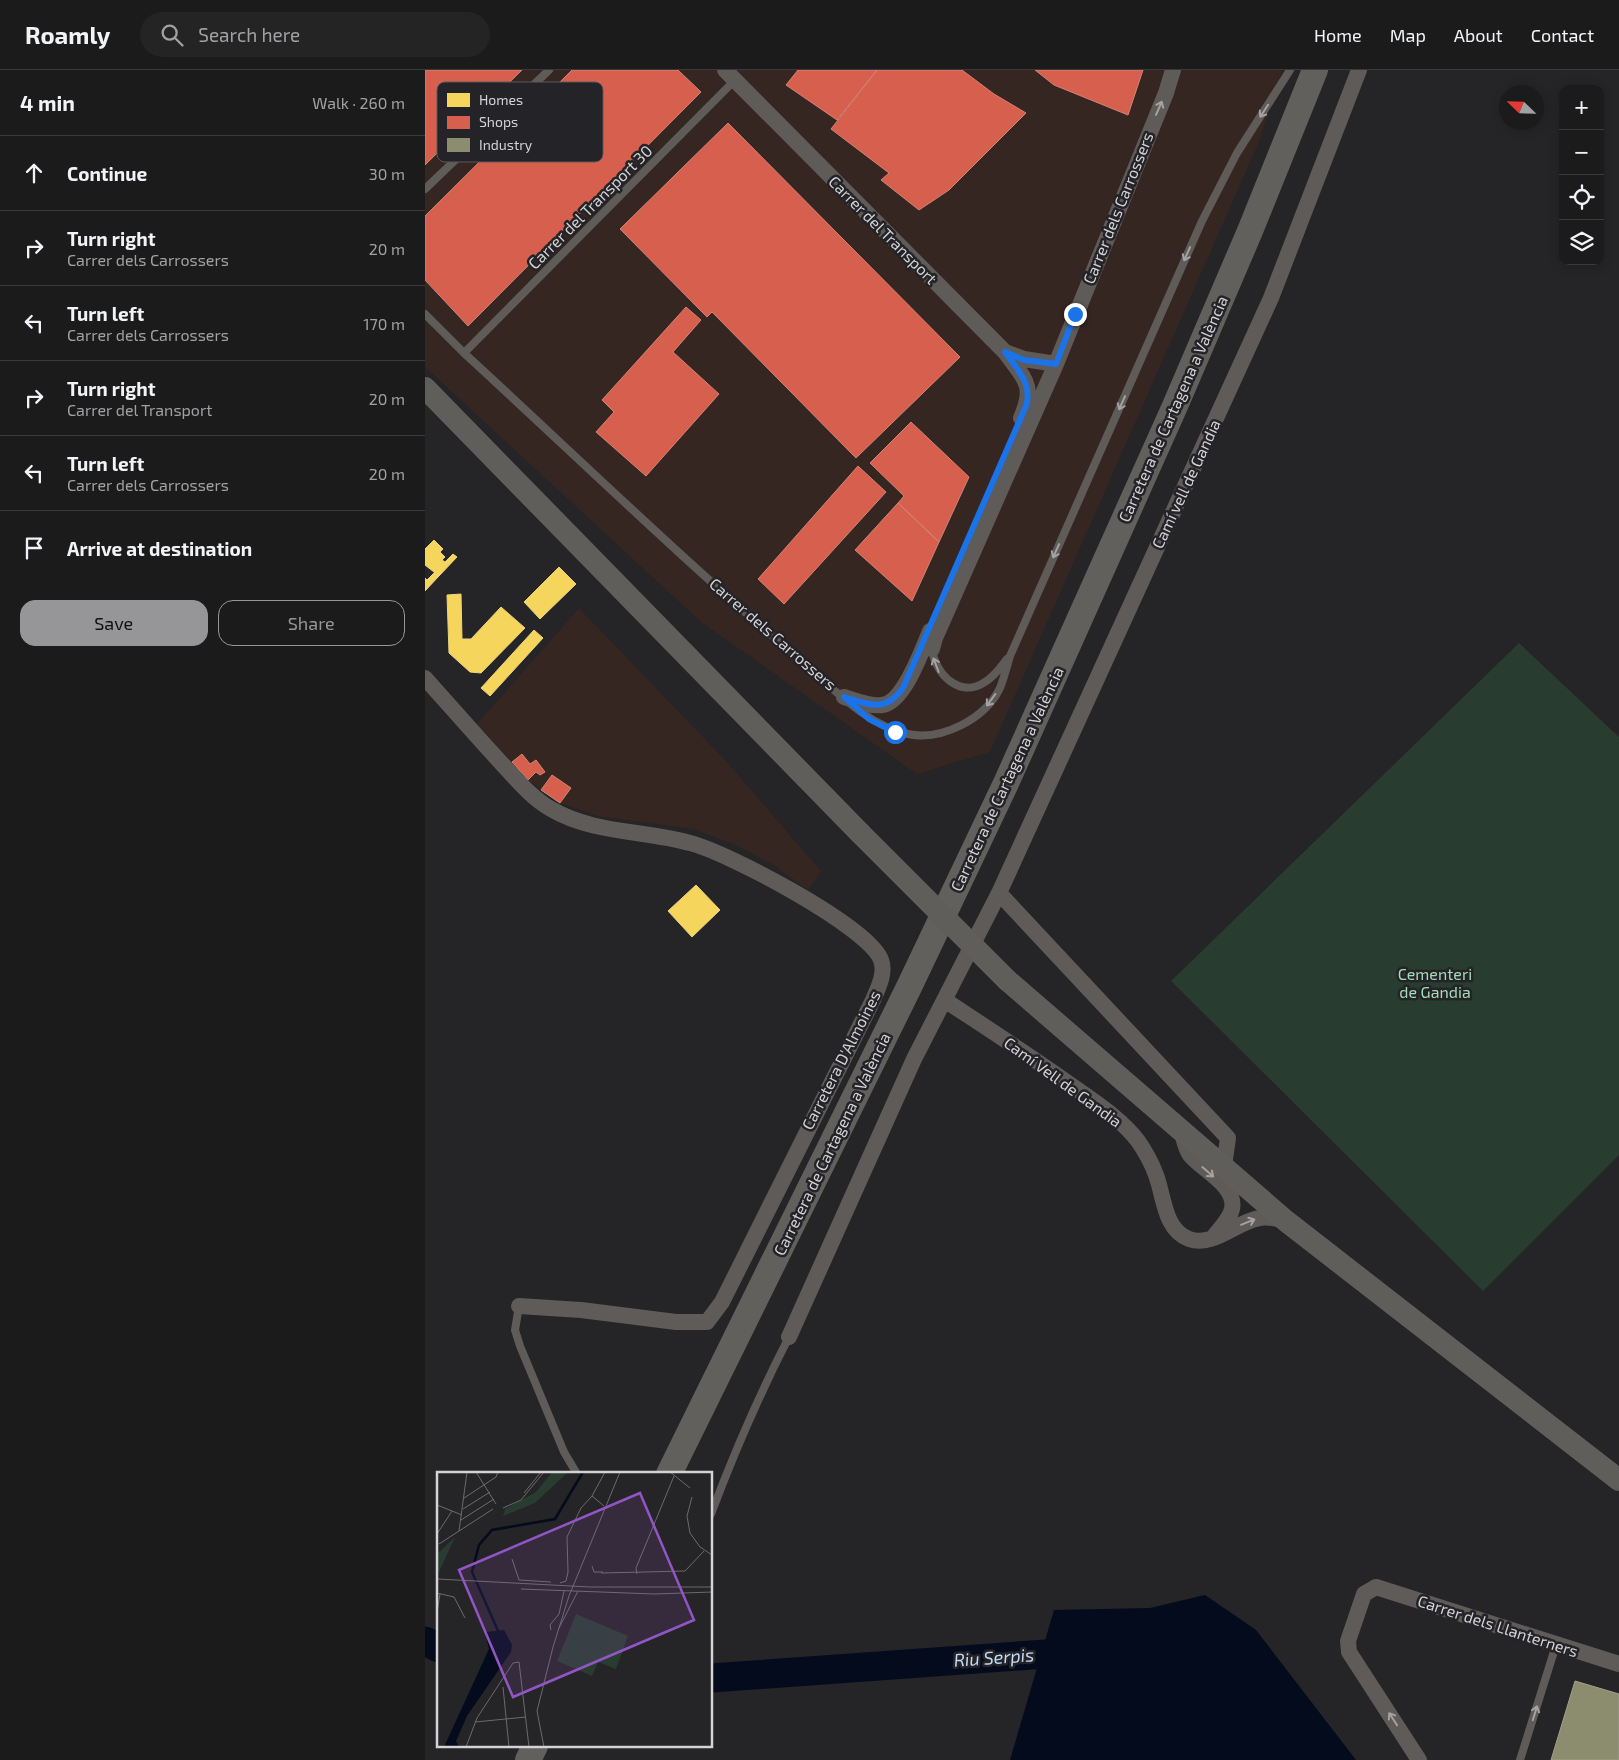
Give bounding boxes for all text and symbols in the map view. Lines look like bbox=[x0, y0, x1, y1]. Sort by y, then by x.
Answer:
search box bbox=[140, 12, 490, 57]
text: Roamly bbox=[25, 20, 110, 49]
icon: search bbox=[158, 21, 186, 49]
text: Search here bbox=[198, 23, 300, 46]
text: Home bbox=[1314, 24, 1362, 46]
text: Map bbox=[1390, 24, 1426, 46]
text: About bbox=[1454, 24, 1503, 46]
text: Contact bbox=[1531, 24, 1594, 46]
legend bbox=[437, 82, 603, 162]
north arrow bbox=[1499, 85, 1544, 130]
map controls bbox=[1559, 85, 1604, 265]
button: + bbox=[1559, 85, 1604, 130]
text: 4 min bbox=[20, 90, 75, 115]
text: Homes bbox=[479, 91, 523, 108]
text: Walk · 260 m bbox=[312, 93, 405, 112]
one-way arrow bbox=[1155, 101, 1165, 116]
one-way arrow bbox=[1258, 103, 1268, 117]
text: Shops bbox=[479, 113, 518, 130]
street label: Carrer dels Carrossers bbox=[1078, 129, 1157, 286]
button: − bbox=[1559, 130, 1604, 175]
text: Industry bbox=[479, 136, 533, 153]
street label: Carrer del Transport 30 bbox=[524, 141, 656, 273]
icon: ahead bbox=[20, 159, 48, 187]
text: Continue bbox=[67, 162, 147, 185]
text: 30 m bbox=[369, 164, 405, 183]
street label: Carrer del Transport bbox=[825, 172, 941, 288]
button: locate bbox=[1559, 175, 1604, 220]
button: layers bbox=[1559, 220, 1604, 265]
text: Turn right bbox=[67, 227, 155, 250]
icon: right bbox=[20, 234, 48, 262]
text: 20 m bbox=[369, 239, 405, 258]
one-way arrow bbox=[1182, 246, 1192, 261]
text: Carrer dels Carrossers bbox=[67, 250, 229, 269]
street label: Carretera de Cartagena a València bbox=[1114, 293, 1231, 525]
text: Turn left bbox=[67, 302, 144, 325]
route end bbox=[1064, 303, 1087, 326]
icon: left bbox=[20, 309, 48, 337]
text: 170 m bbox=[363, 314, 405, 333]
text: Carrer dels Carrossers bbox=[67, 325, 229, 344]
text: Turn right bbox=[67, 377, 155, 400]
icon: right bbox=[20, 384, 48, 412]
text: 20 m bbox=[369, 389, 405, 408]
one-way arrow bbox=[1116, 395, 1126, 410]
text: Carrer del Transport bbox=[67, 400, 212, 419]
street label: Camí vell de Gandia bbox=[1147, 416, 1224, 551]
text: Turn left bbox=[67, 452, 144, 475]
icon: left bbox=[20, 459, 48, 487]
text: 20 m bbox=[369, 464, 405, 483]
text: Carrer dels Carrossers bbox=[67, 475, 229, 494]
icon: arrive bbox=[20, 534, 48, 562]
text: Arrive at destination bbox=[67, 537, 252, 560]
one-way arrow bbox=[1051, 543, 1061, 558]
street label: Carrer dels Carrossers bbox=[706, 573, 841, 694]
button: Save bbox=[20, 600, 208, 646]
button: Share bbox=[218, 600, 405, 646]
one-way arrow bbox=[931, 658, 940, 673]
street label: Carretera de Cartagena a València bbox=[946, 664, 1067, 894]
one-way arrow bbox=[986, 693, 996, 707]
route start bbox=[884, 721, 907, 744]
park label: Cementeri de Gandia bbox=[1398, 964, 1472, 1001]
street label: Carretera D'Almoines bbox=[797, 987, 884, 1133]
street label: Carretera de Cartagena a València bbox=[769, 1029, 894, 1258]
street label: Camí Vell de Gandia bbox=[1001, 1033, 1126, 1131]
one-way arrow bbox=[1202, 1166, 1215, 1178]
one-way arrow bbox=[1240, 1216, 1255, 1226]
inset map bbox=[437, 1472, 713, 1748]
street label: Carrer dels Llanterners bbox=[1416, 1591, 1581, 1660]
water label: Riu Serpis bbox=[953, 1643, 1035, 1671]
one-way arrow bbox=[1530, 1706, 1540, 1722]
one-way arrow bbox=[1387, 1712, 1398, 1726]

